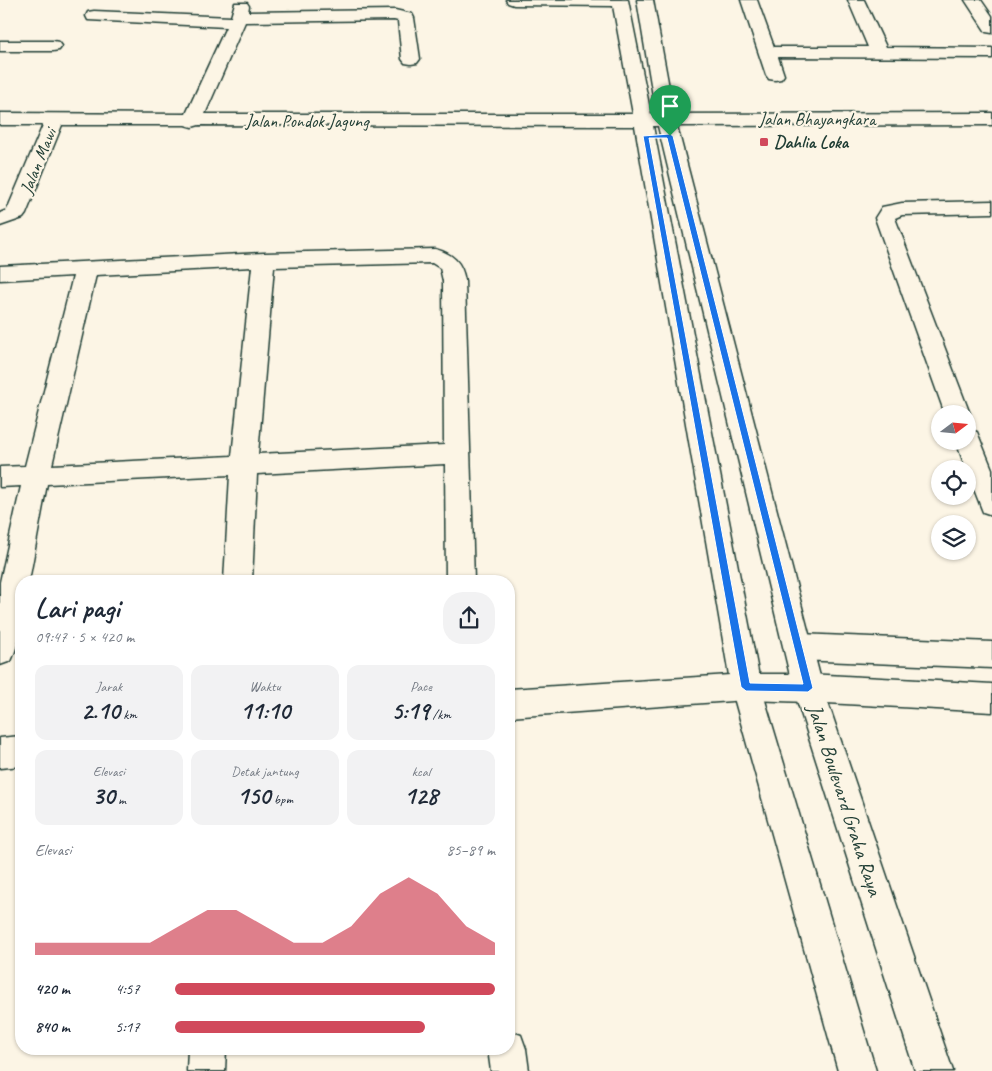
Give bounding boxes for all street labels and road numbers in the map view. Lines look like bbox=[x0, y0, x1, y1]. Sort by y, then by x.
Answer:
street label: Jalan Bhayangkara bbox=[758, 108, 877, 130]
street label: Jalan Pondok Jagung bbox=[244, 110, 370, 132]
street label: Jalan Mawi bbox=[15, 122, 62, 198]
street label: Jalan Boulevard Graha Raya bbox=[801, 700, 889, 901]

